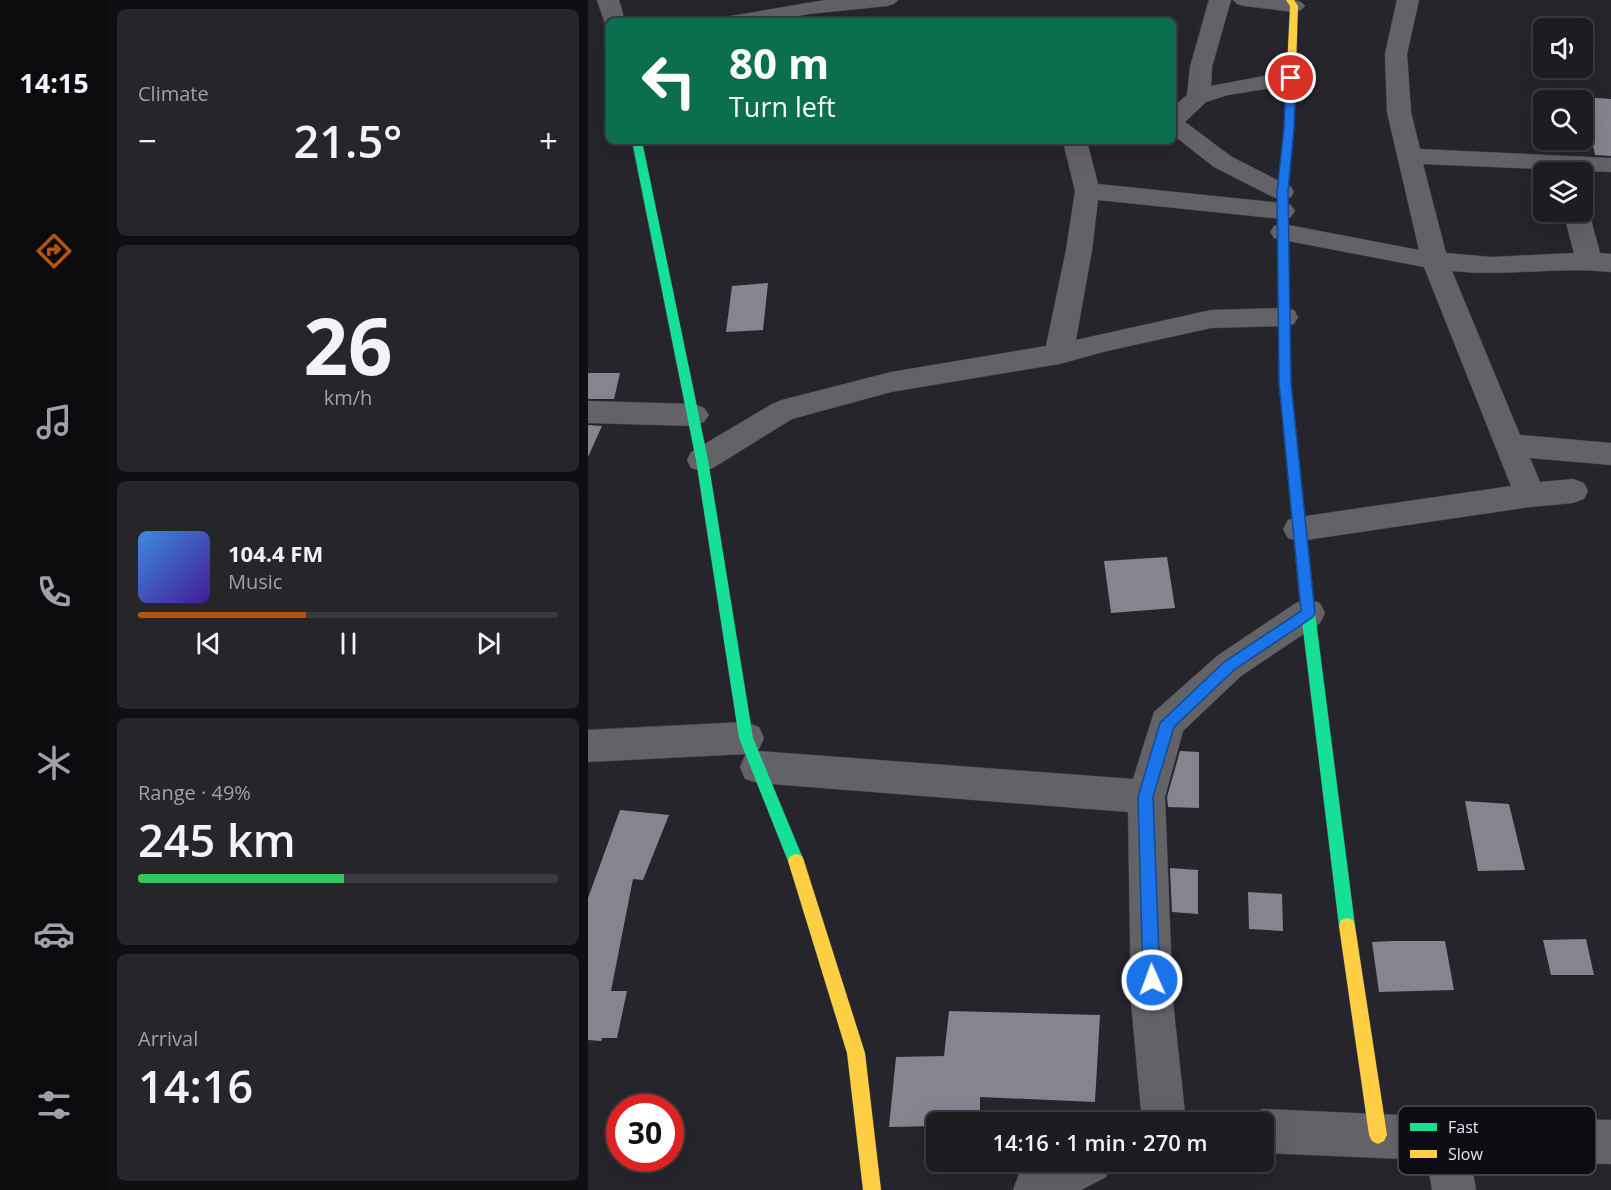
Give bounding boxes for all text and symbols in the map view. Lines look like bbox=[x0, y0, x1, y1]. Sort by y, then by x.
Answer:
map controls bbox=[1533, 18, 1593, 222]
button: sound bbox=[1533, 18, 1593, 78]
text: 80 m bbox=[729, 34, 829, 91]
icon: left bbox=[630, 42, 708, 120]
pin bbox=[1265, 52, 1316, 103]
icon: arrive bbox=[1274, 61, 1307, 94]
text: 14:15 bbox=[19, 64, 89, 101]
text: Climate bbox=[138, 80, 209, 107]
text: Turn left bbox=[729, 88, 836, 125]
button: search bbox=[1533, 90, 1593, 150]
text: 21.5° bbox=[294, 110, 402, 171]
text: − bbox=[138, 118, 157, 163]
text: + bbox=[539, 118, 558, 163]
button: layers bbox=[1533, 162, 1593, 222]
icon: directions bbox=[33, 230, 75, 272]
text: 26 bbox=[303, 292, 393, 398]
text: km/h bbox=[324, 384, 372, 411]
icon: music bbox=[33, 401, 75, 443]
text: 104.4 FM bbox=[228, 538, 323, 568]
text: Music bbox=[228, 568, 282, 595]
icon: phone bbox=[33, 571, 75, 613]
icon: previous bbox=[192, 627, 225, 660]
icon: pause bbox=[332, 627, 365, 660]
icon: next bbox=[472, 627, 505, 660]
icon: climate bbox=[33, 742, 75, 784]
text: Range · 49% bbox=[138, 779, 251, 806]
text: 245 km bbox=[138, 809, 296, 870]
icon: car bbox=[33, 913, 75, 955]
position arrow bbox=[1120, 948, 1184, 1012]
text: Arrival bbox=[138, 1025, 198, 1052]
text: 14:16 bbox=[138, 1055, 253, 1116]
icon: filters bbox=[33, 1084, 75, 1126]
speed limit sign: 30 bbox=[606, 1094, 684, 1172]
legend bbox=[1398, 1106, 1596, 1175]
text: Fast bbox=[1448, 1116, 1479, 1138]
text: 14:16 · 1 min · 270 m bbox=[992, 1127, 1208, 1157]
text: Slow bbox=[1448, 1143, 1483, 1165]

